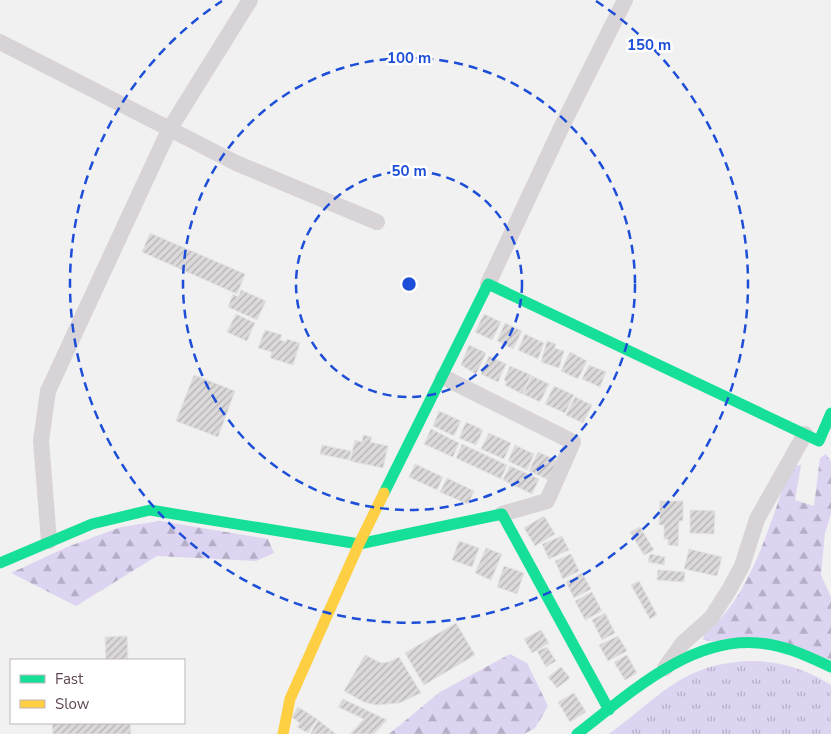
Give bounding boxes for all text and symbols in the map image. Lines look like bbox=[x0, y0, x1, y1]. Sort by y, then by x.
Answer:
text: 150 m bbox=[627, 35, 671, 55]
text: 100 m bbox=[387, 48, 431, 68]
text: 50 m bbox=[391, 161, 427, 181]
centre of rings bbox=[400, 275, 418, 293]
legend bbox=[10, 659, 185, 724]
text: Fast bbox=[55, 669, 84, 689]
text: Slow bbox=[55, 694, 90, 714]

